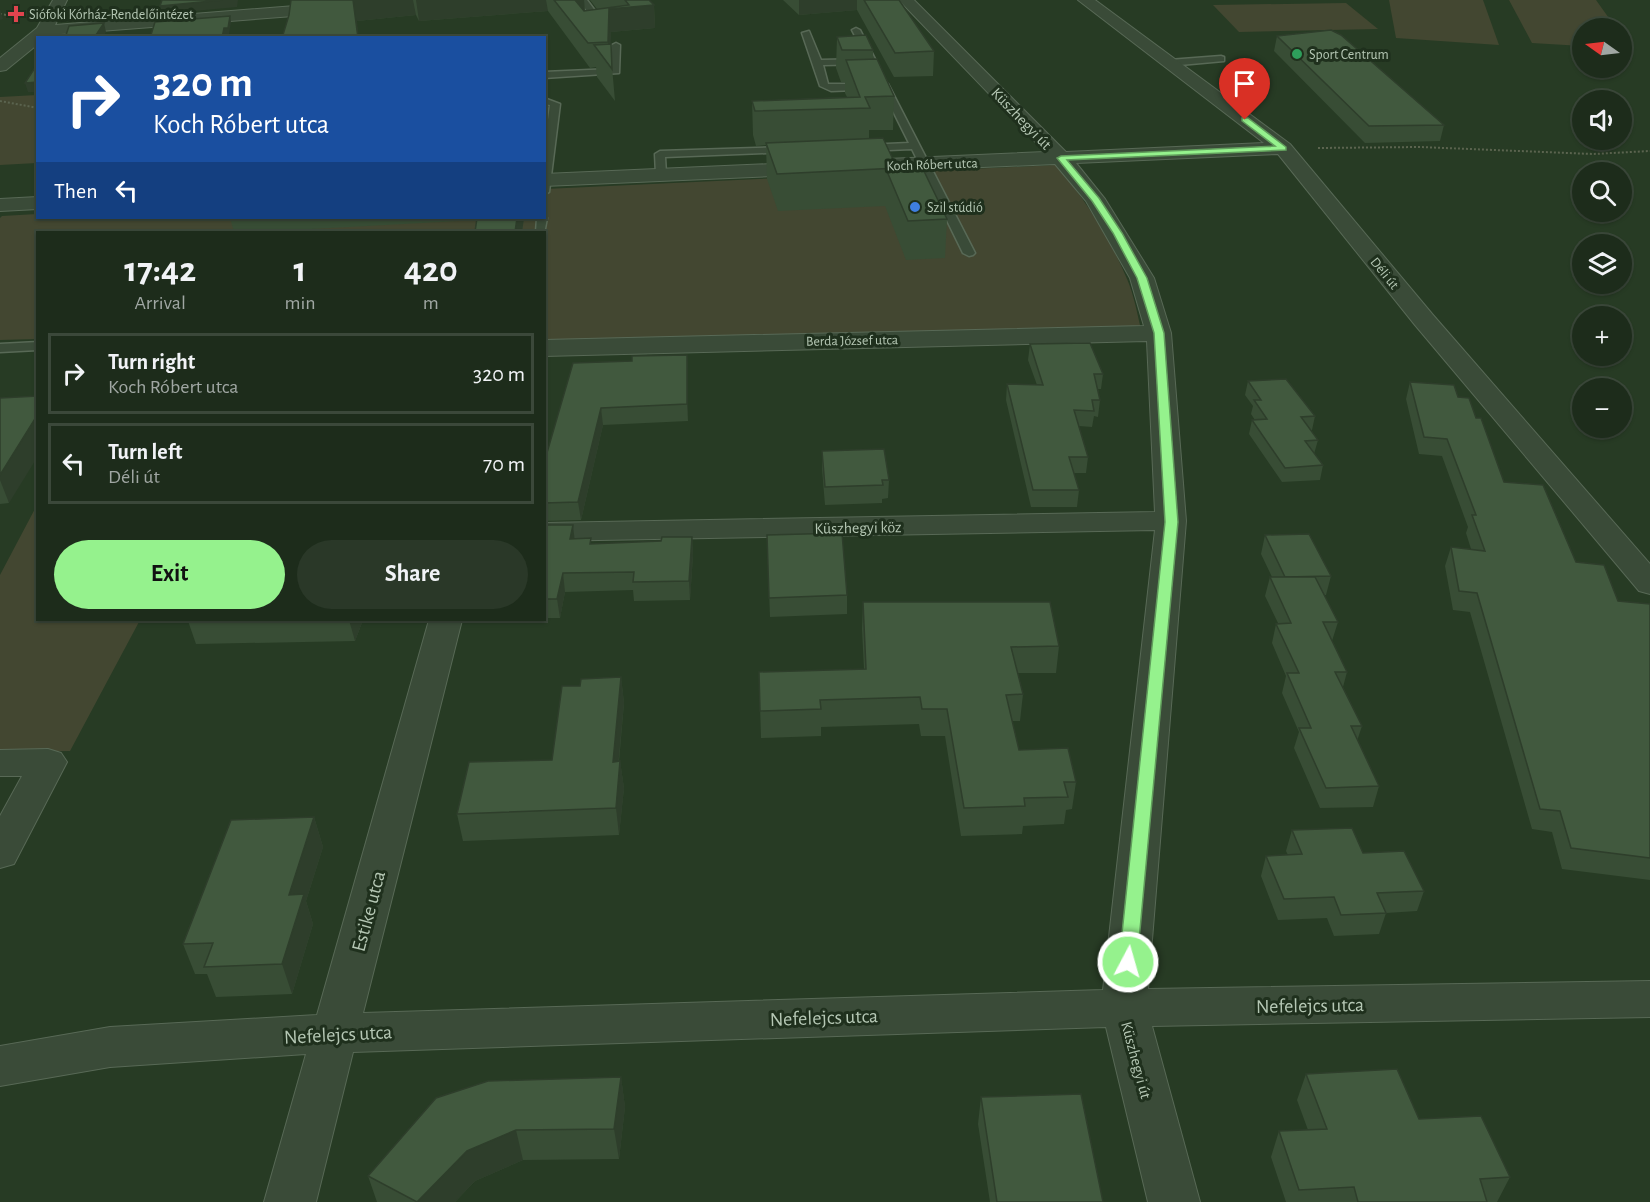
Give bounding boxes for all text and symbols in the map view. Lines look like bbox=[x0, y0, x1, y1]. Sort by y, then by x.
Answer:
marker: Siófoki Kórház-Rendelőintézet bbox=[7, 5, 25, 23]
place label: Siófoki Kórház-Rendelőintézet bbox=[29, 8, 194, 22]
north arrow bbox=[1572, 18, 1632, 78]
map controls bbox=[1572, 18, 1632, 438]
marker: Sport Centrum bbox=[1290, 47, 1304, 61]
place label: Sport Centrum bbox=[1309, 48, 1389, 62]
pin bbox=[1219, 58, 1270, 120]
icon: right bbox=[54, 60, 132, 138]
text: 320 m bbox=[153, 62, 253, 104]
icon: arrive bbox=[1228, 67, 1261, 100]
street label: Küszhegyi út bbox=[987, 85, 1055, 153]
button: sound bbox=[1572, 90, 1632, 150]
text: Koch Róbert utca bbox=[153, 111, 329, 138]
street label: Koch Róbert utca bbox=[886, 156, 978, 174]
button: search bbox=[1572, 162, 1632, 222]
icon: left bbox=[110, 174, 143, 207]
text: Then bbox=[54, 180, 98, 202]
marker: Szil stúdió bbox=[908, 200, 922, 214]
place label: Szil stúdió bbox=[927, 201, 983, 215]
button: layers bbox=[1572, 234, 1632, 294]
text: 17:42 bbox=[124, 252, 196, 288]
text: 1 bbox=[293, 252, 306, 288]
text: 420 bbox=[404, 252, 458, 288]
street label: Déli út bbox=[1367, 255, 1401, 293]
text: Arrival bbox=[134, 293, 186, 313]
text: min bbox=[284, 293, 316, 313]
text: m bbox=[423, 293, 439, 313]
button: + bbox=[1572, 306, 1632, 366]
street label: Berda József utca bbox=[806, 333, 899, 349]
text: Turn right bbox=[108, 351, 195, 373]
icon: right bbox=[57, 357, 90, 390]
text: 320 m bbox=[473, 363, 525, 385]
text: Koch Róbert utca bbox=[108, 377, 239, 397]
button: − bbox=[1572, 378, 1632, 438]
text: Turn left bbox=[108, 441, 182, 463]
icon: left bbox=[57, 447, 90, 480]
text: 70 m bbox=[483, 453, 525, 475]
text: Déli út bbox=[108, 467, 160, 487]
street label: Küszhegyi köz bbox=[814, 519, 902, 538]
button: Exit bbox=[54, 540, 285, 609]
button: Share bbox=[297, 540, 528, 609]
street label: Estike utca bbox=[349, 869, 389, 954]
position arrow bbox=[1096, 930, 1160, 994]
street label: Nefelejcs utca bbox=[1256, 995, 1364, 1017]
street label: Nefelejcs utca bbox=[770, 1006, 879, 1030]
street label: Küszhegyi út bbox=[1117, 1020, 1154, 1101]
street label: Nefelejcs utca bbox=[283, 1022, 393, 1048]

